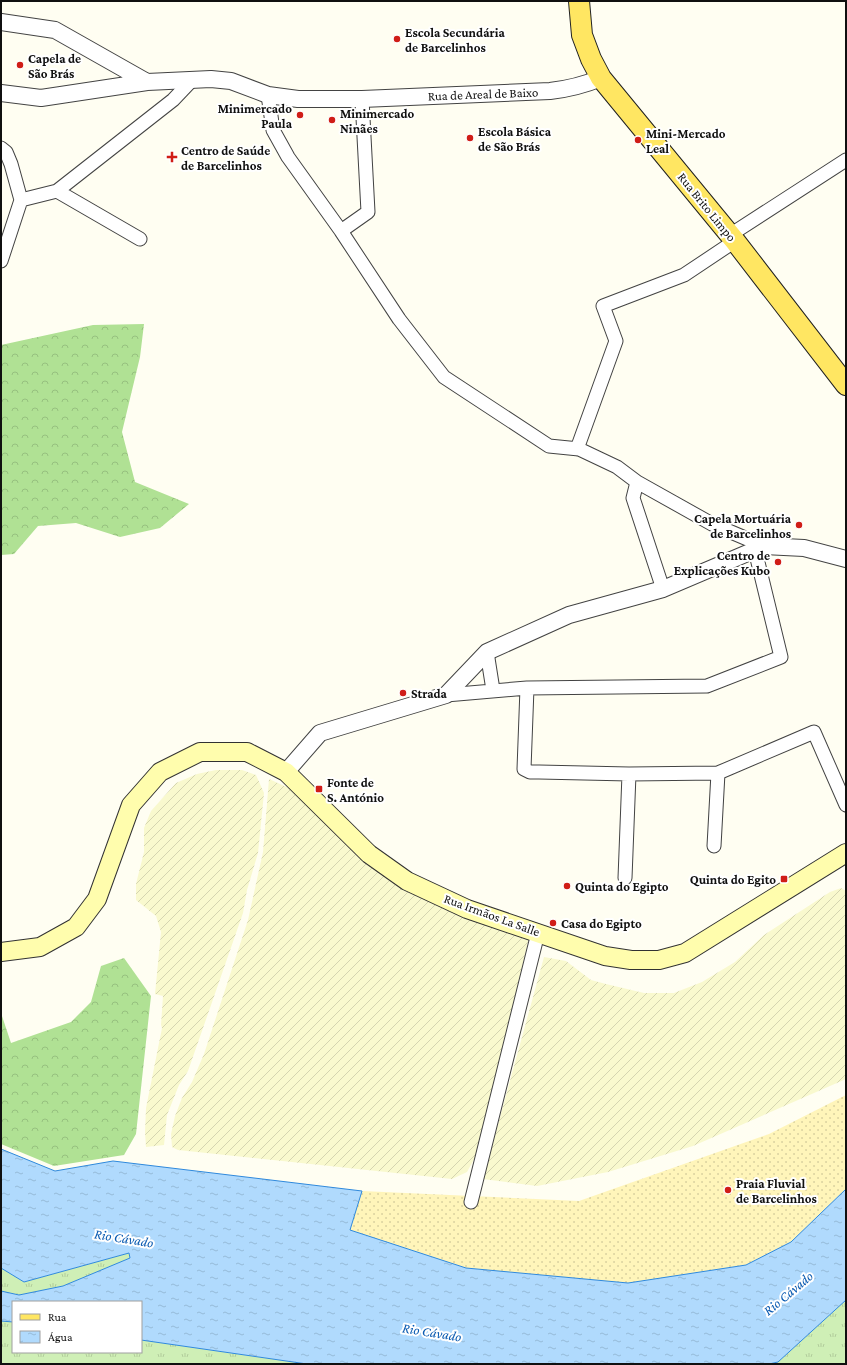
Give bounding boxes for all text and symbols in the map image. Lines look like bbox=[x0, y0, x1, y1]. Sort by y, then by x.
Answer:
place label: Escola Secundária de Barcelinhos bbox=[405, 25, 505, 55]
marker: Escola Secundária de Barcelinhos bbox=[392, 34, 402, 44]
place label: Capela de São Brás bbox=[28, 51, 81, 81]
marker: Capela de São Brás bbox=[15, 60, 25, 70]
street label: Rua de Areal de Baixo bbox=[427, 85, 539, 103]
place label: Minimercado Paula bbox=[218, 101, 293, 131]
place label: Minimercado Ninães bbox=[340, 106, 415, 136]
marker: Minimercado Paula bbox=[295, 110, 305, 120]
marker: Minimercado Ninães bbox=[327, 115, 337, 125]
place label: Escola Básica de São Brás bbox=[478, 124, 552, 154]
place label: Mini-Mercado Leal bbox=[646, 126, 726, 156]
marker: Escola Básica de São Brás bbox=[465, 133, 475, 143]
marker: Mini-Mercado Leal bbox=[633, 135, 643, 145]
place label: Centro de Saúde de Barcelinhos bbox=[181, 143, 270, 173]
marker: Centro de Saúde de Barcelinhos bbox=[166, 151, 178, 163]
street label: Rua Brito Limpo bbox=[675, 170, 739, 244]
place label: Capela Mortuária de Barcelinhos bbox=[694, 511, 792, 541]
marker: Capela Mortuária de Barcelinhos bbox=[794, 520, 804, 530]
place label: Centro de Explicações Kubo bbox=[674, 548, 770, 578]
marker: Centro de Explicações Kubo bbox=[773, 557, 783, 567]
place label: Strada bbox=[411, 686, 448, 701]
marker: Strada bbox=[398, 688, 408, 698]
place label: Fonte de S. António bbox=[327, 775, 384, 805]
marker: Fonte de S. António bbox=[314, 784, 324, 794]
place label: Quinta do Egito bbox=[690, 872, 776, 887]
marker: Quinta do Egito bbox=[779, 874, 789, 884]
place label: Quinta do Egipto bbox=[575, 879, 669, 894]
marker: Quinta do Egipto bbox=[562, 881, 572, 891]
street label: Rua Irmãos La Salle bbox=[442, 891, 542, 939]
place label: Casa do Egipto bbox=[561, 916, 642, 931]
marker: Casa do Egipto bbox=[548, 918, 558, 928]
place label: Praia Fluvial de Barcelinhos bbox=[736, 1176, 817, 1206]
marker: Praia Fluvial de Barcelinhos bbox=[723, 1185, 733, 1195]
water label: Rio Cávado bbox=[93, 1225, 155, 1251]
water label: Rio Cávado bbox=[760, 1268, 816, 1318]
legend bbox=[12, 1301, 142, 1353]
text: Rua bbox=[48, 1310, 67, 1324]
water label: Rio Cávado bbox=[401, 1319, 463, 1345]
text: Água bbox=[48, 1330, 73, 1344]

